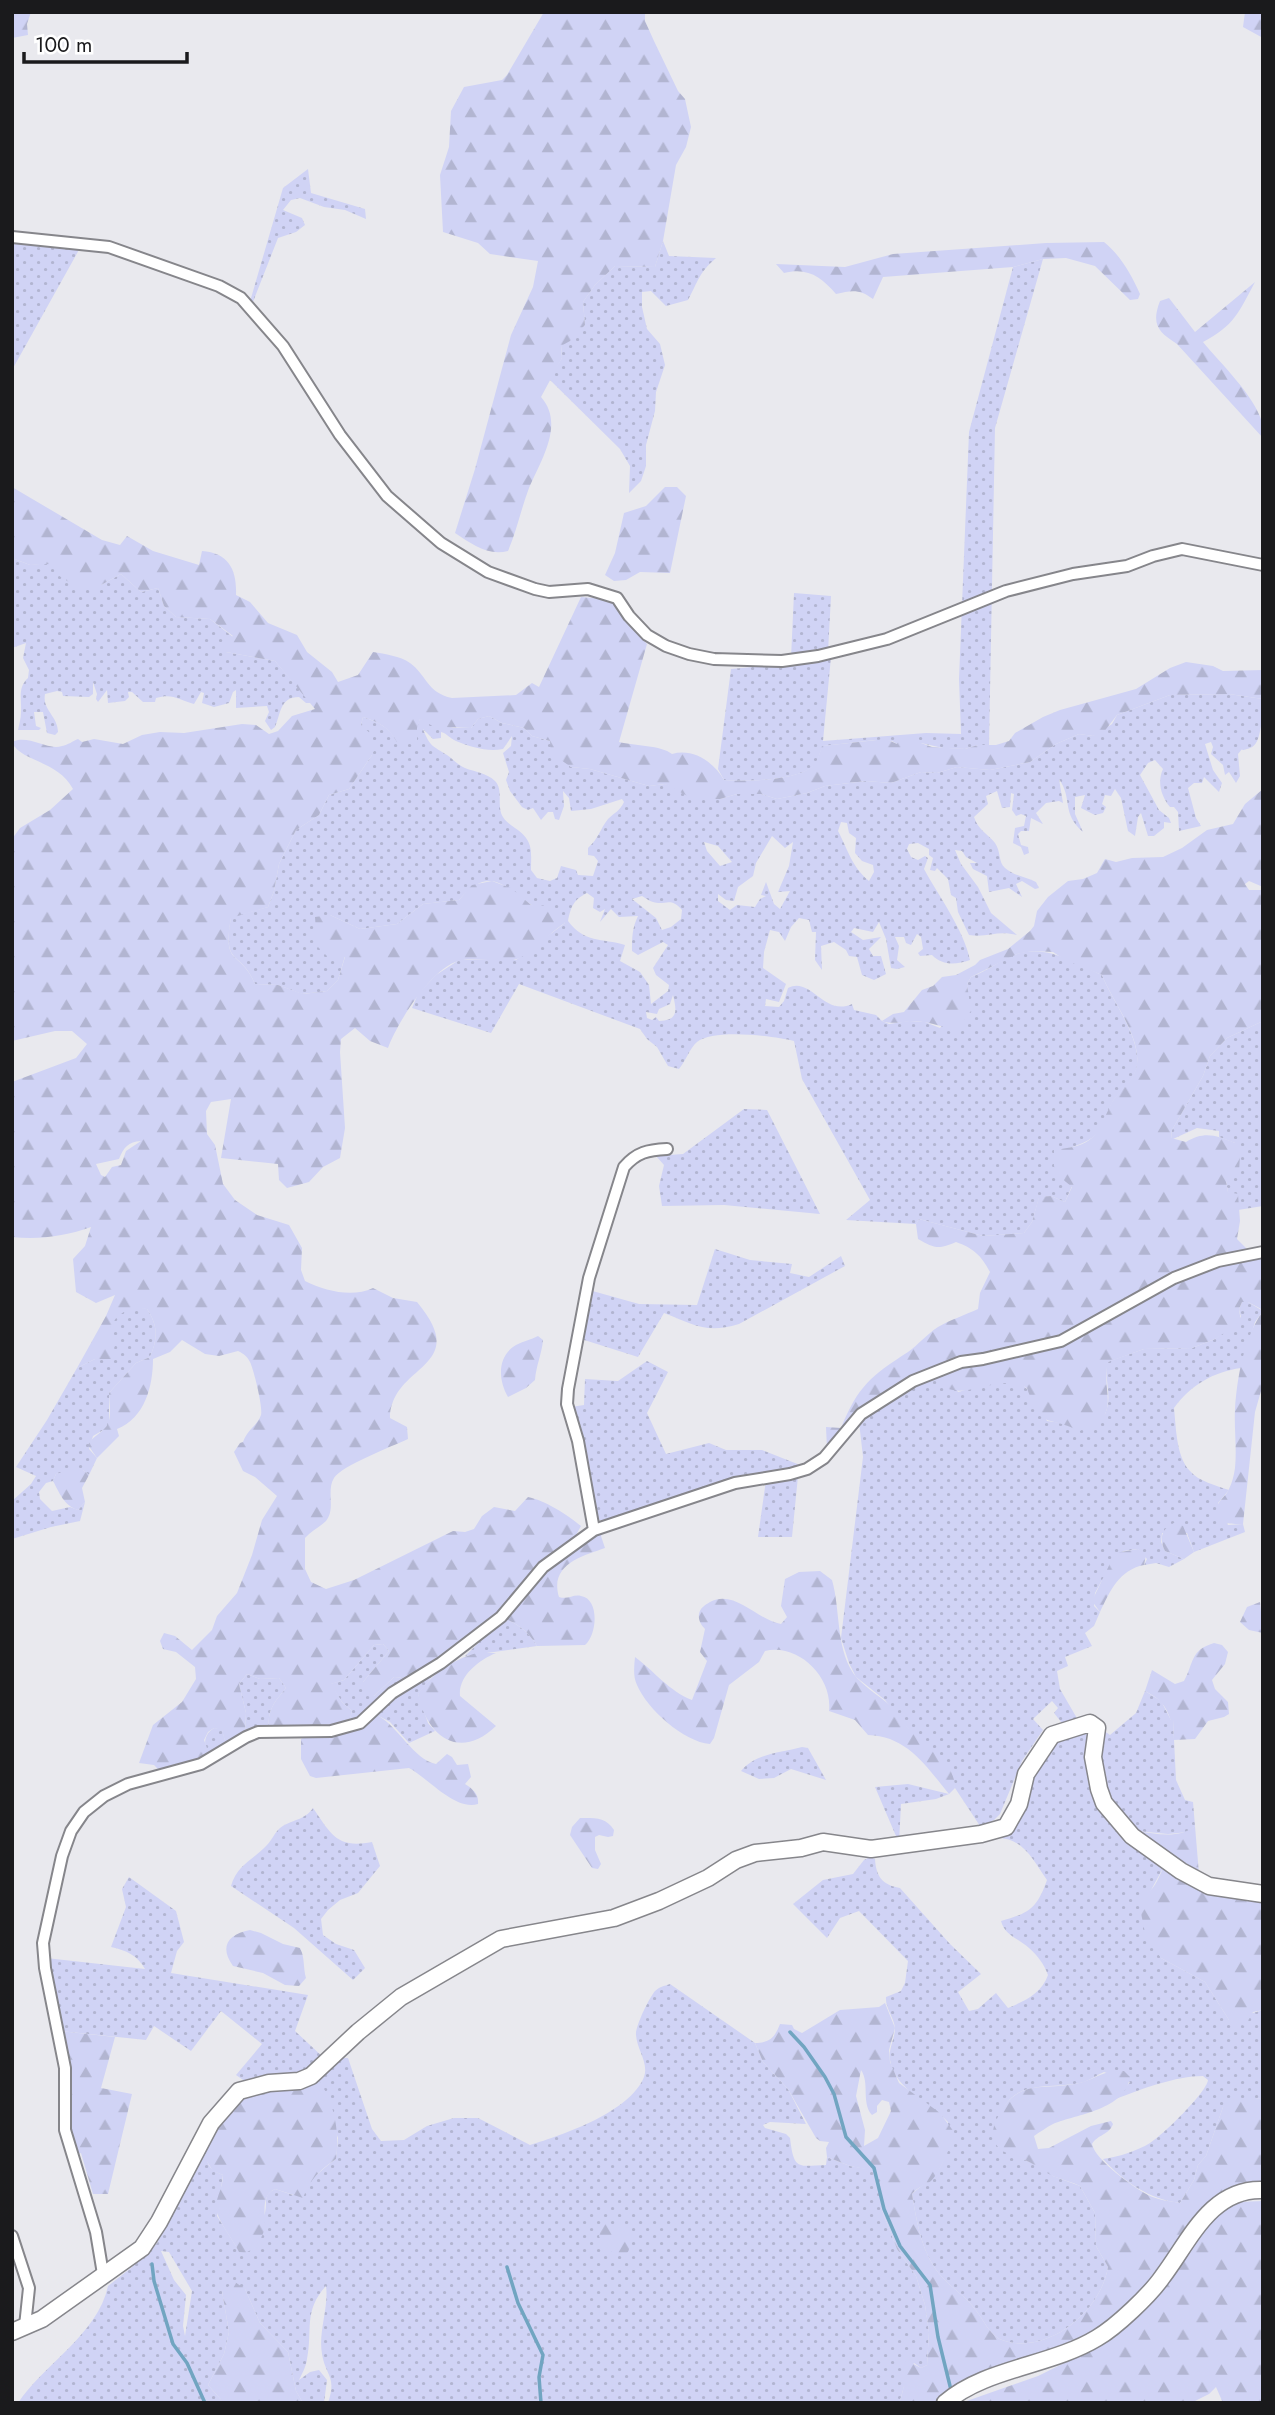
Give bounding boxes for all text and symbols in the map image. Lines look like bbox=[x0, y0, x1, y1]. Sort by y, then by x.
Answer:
scale bar bbox=[24, 21, 187, 65]
text: 100 m bbox=[35, 30, 92, 60]

